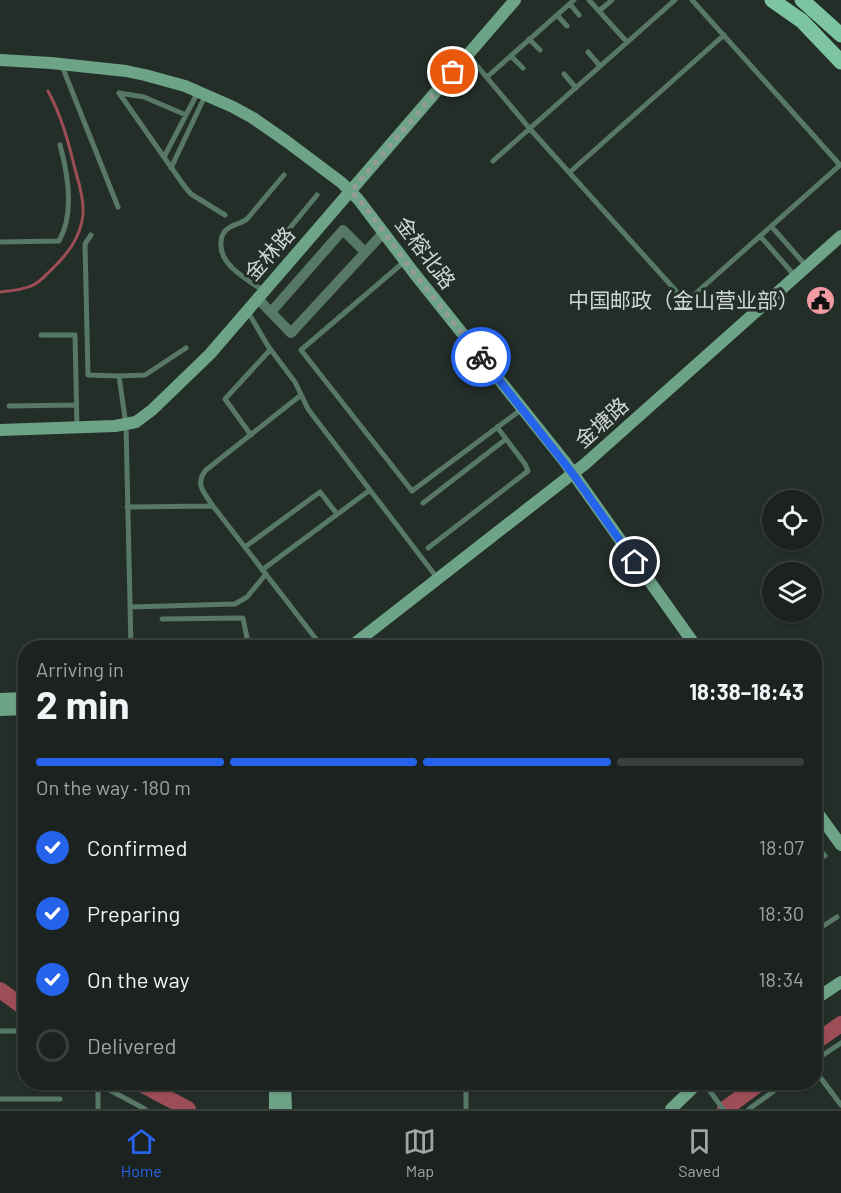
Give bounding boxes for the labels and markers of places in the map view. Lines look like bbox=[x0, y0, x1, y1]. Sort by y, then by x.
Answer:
pin bbox=[427, 46, 478, 97]
public building icon: 中国邮政（金山营业部） bbox=[804, 285, 836, 317]
place label: 中国邮政（金山营业部） bbox=[568, 287, 799, 312]
pin bbox=[609, 536, 660, 587]

